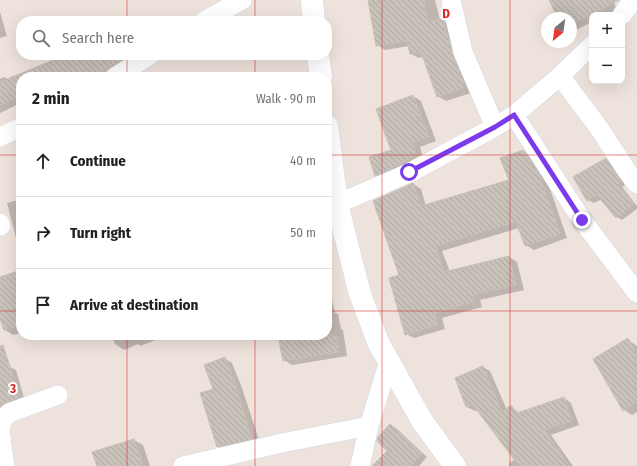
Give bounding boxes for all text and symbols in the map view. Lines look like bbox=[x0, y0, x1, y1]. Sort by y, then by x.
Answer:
text: D bbox=[442, 6, 450, 21]
north arrow bbox=[541, 12, 577, 48]
map controls bbox=[589, 12, 625, 84]
button: + bbox=[589, 12, 625, 48]
search box bbox=[16, 16, 332, 60]
icon: search bbox=[30, 27, 52, 49]
text: Search here bbox=[62, 29, 134, 47]
button: − bbox=[589, 48, 625, 84]
text: 2 min bbox=[32, 88, 70, 109]
text: Walk · 90 m bbox=[256, 91, 316, 106]
icon: ahead bbox=[32, 150, 54, 172]
text: Continue bbox=[70, 152, 126, 170]
text: 40 m bbox=[290, 153, 316, 168]
route start bbox=[400, 163, 418, 181]
route end bbox=[573, 211, 591, 229]
icon: right bbox=[32, 222, 54, 244]
text: Turn right bbox=[70, 224, 131, 242]
text: 50 m bbox=[290, 225, 316, 240]
icon: arrive bbox=[32, 294, 54, 316]
text: Arrive at destination bbox=[70, 296, 198, 314]
text: 3 bbox=[9, 381, 16, 396]

